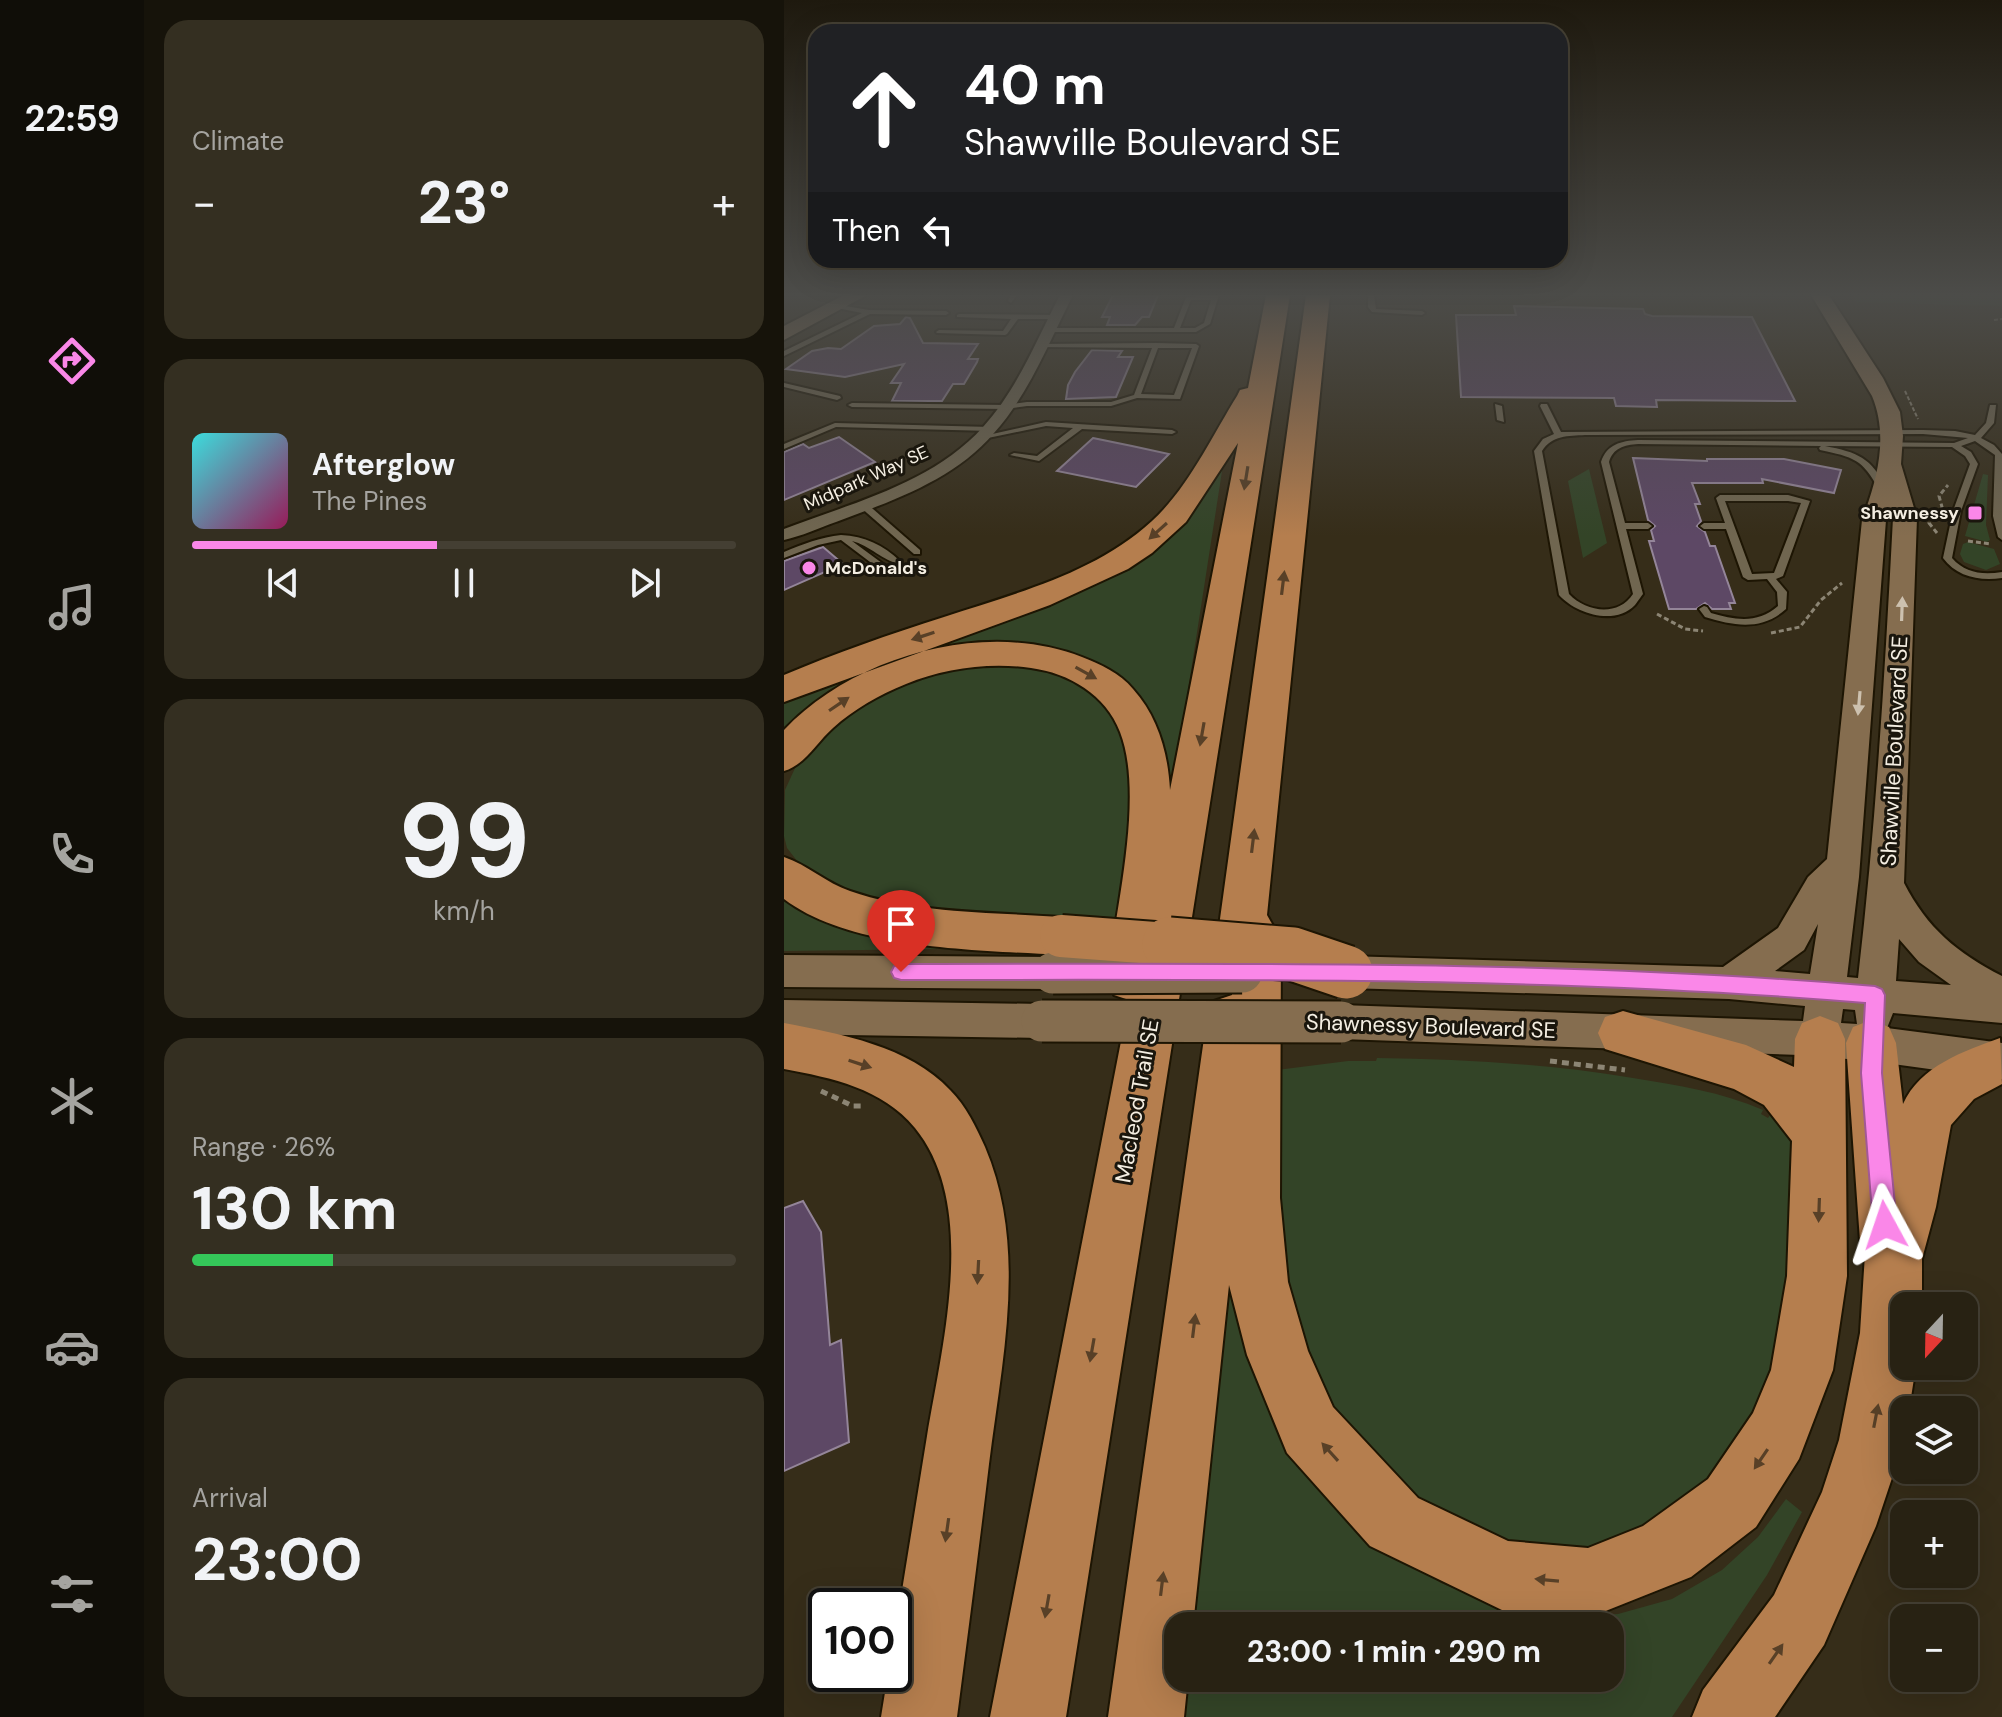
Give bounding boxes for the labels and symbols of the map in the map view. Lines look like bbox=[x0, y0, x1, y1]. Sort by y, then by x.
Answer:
street label: Midpark Way SE bbox=[800, 440, 932, 516]
one-way arrow bbox=[1239, 466, 1252, 491]
place label: Shawnessy bbox=[1860, 501, 1959, 525]
marker: Shawnessy bbox=[1966, 504, 1984, 522]
one-way arrow bbox=[1148, 522, 1168, 540]
place label: McDonald's bbox=[825, 556, 927, 580]
marker: McDonald's bbox=[800, 559, 818, 577]
one-way arrow bbox=[1277, 570, 1290, 595]
one-way arrow bbox=[1895, 596, 1908, 621]
one-way arrow bbox=[911, 631, 935, 643]
street label: Shawville Boulevard SE bbox=[1873, 635, 1915, 867]
one-way arrow bbox=[1074, 666, 1097, 679]
one-way arrow bbox=[1852, 691, 1865, 716]
one-way arrow bbox=[829, 696, 850, 711]
one-way arrow bbox=[1195, 722, 1207, 747]
one-way arrow bbox=[1246, 828, 1259, 853]
pin bbox=[867, 890, 935, 972]
street label: Shawnessy Boulevard SE bbox=[1305, 1007, 1557, 1045]
street label: Macleod Trail SE bbox=[1108, 1017, 1166, 1185]
one-way arrow bbox=[848, 1059, 872, 1071]
position arrow bbox=[1843, 1183, 1927, 1267]
one-way arrow bbox=[1813, 1198, 1826, 1223]
one-way arrow bbox=[971, 1260, 984, 1285]
north arrow bbox=[1890, 1292, 1978, 1380]
one-way arrow bbox=[1187, 1313, 1200, 1338]
one-way arrow bbox=[1086, 1338, 1098, 1363]
one-way arrow bbox=[1871, 1403, 1883, 1428]
one-way arrow bbox=[1322, 1443, 1340, 1462]
one-way arrow bbox=[1754, 1449, 1769, 1470]
one-way arrow bbox=[940, 1518, 952, 1543]
one-way arrow bbox=[1156, 1571, 1169, 1596]
one-way arrow bbox=[1534, 1573, 1559, 1586]
speed limit sign: 100 bbox=[808, 1588, 912, 1692]
one-way arrow bbox=[1041, 1594, 1053, 1619]
one-way arrow bbox=[1768, 1643, 1783, 1664]

